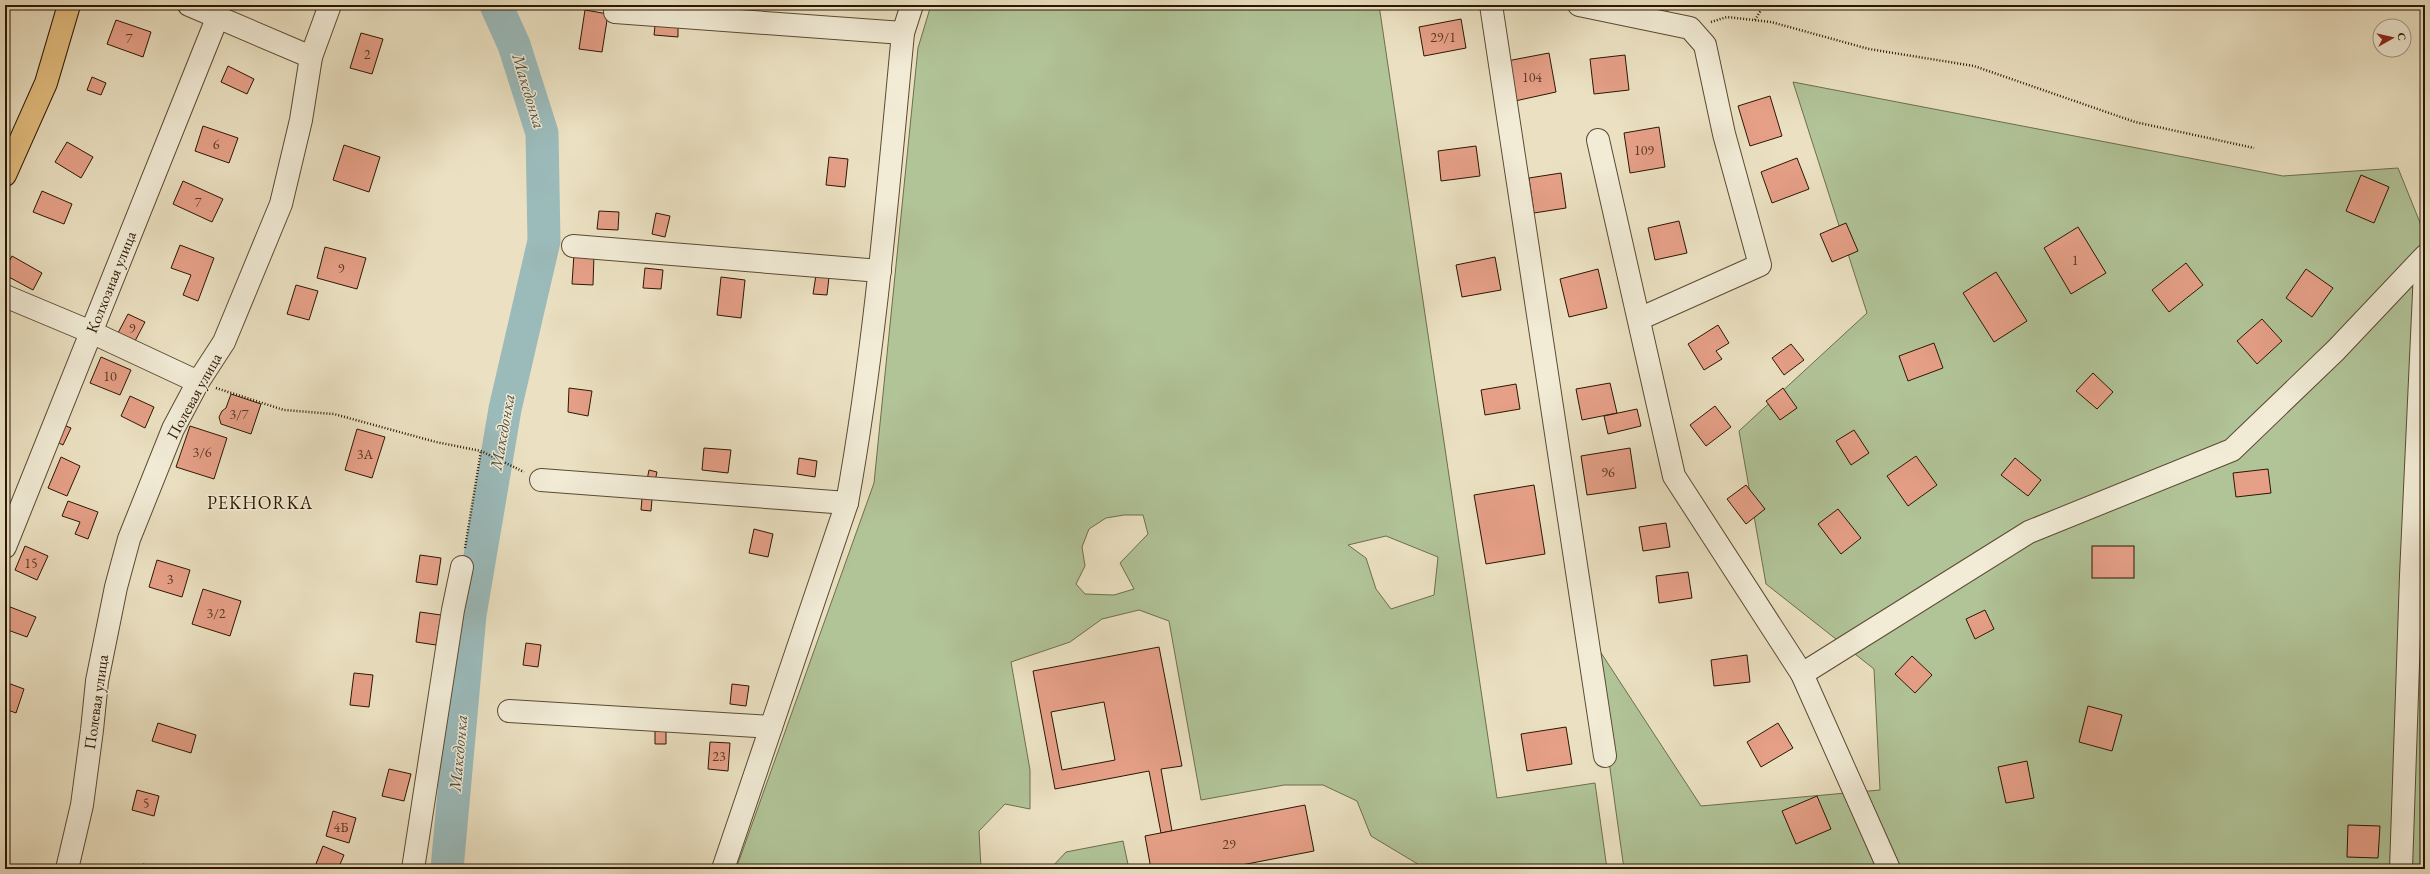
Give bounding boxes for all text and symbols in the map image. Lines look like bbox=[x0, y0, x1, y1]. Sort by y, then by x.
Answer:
north arrow bbox=[2372, 18, 2412, 58]
house number: 29/1 bbox=[1430, 28, 1456, 46]
house number: 7 bbox=[126, 29, 133, 47]
text: С bbox=[2394, 32, 2409, 42]
house number: 2 bbox=[364, 45, 371, 63]
water label: Македонка bbox=[507, 50, 551, 131]
house number: 104 bbox=[1522, 68, 1542, 86]
house number: 6 bbox=[213, 135, 220, 153]
house number: 109 bbox=[1634, 141, 1654, 159]
house number: 7 bbox=[195, 193, 202, 211]
street label: Колхозная улица bbox=[81, 227, 141, 336]
house number: 1 bbox=[2072, 251, 2078, 269]
house number: 9 bbox=[338, 259, 345, 277]
house number: 9 bbox=[129, 319, 136, 337]
street label: Полевая улица bbox=[162, 349, 227, 443]
house number: 10 bbox=[103, 367, 117, 385]
water label: Македонка bbox=[484, 392, 520, 473]
house number: 3/7 bbox=[229, 405, 249, 423]
house number: 3/6 bbox=[192, 443, 212, 461]
house number: 3А bbox=[357, 445, 374, 463]
house number: 96 bbox=[1601, 463, 1615, 481]
district label: PEKHORKA bbox=[207, 491, 313, 514]
house number: 15 bbox=[24, 554, 38, 572]
house number: 3 bbox=[167, 570, 174, 588]
house number: 3/2 bbox=[206, 604, 226, 622]
street label: Полевая улица bbox=[79, 653, 113, 751]
water label: Македонка bbox=[444, 714, 472, 793]
house number: 23 bbox=[712, 747, 726, 765]
house number: 5 bbox=[143, 794, 149, 812]
house number: 4Б bbox=[334, 818, 348, 836]
house number: 29 bbox=[1222, 835, 1236, 853]

